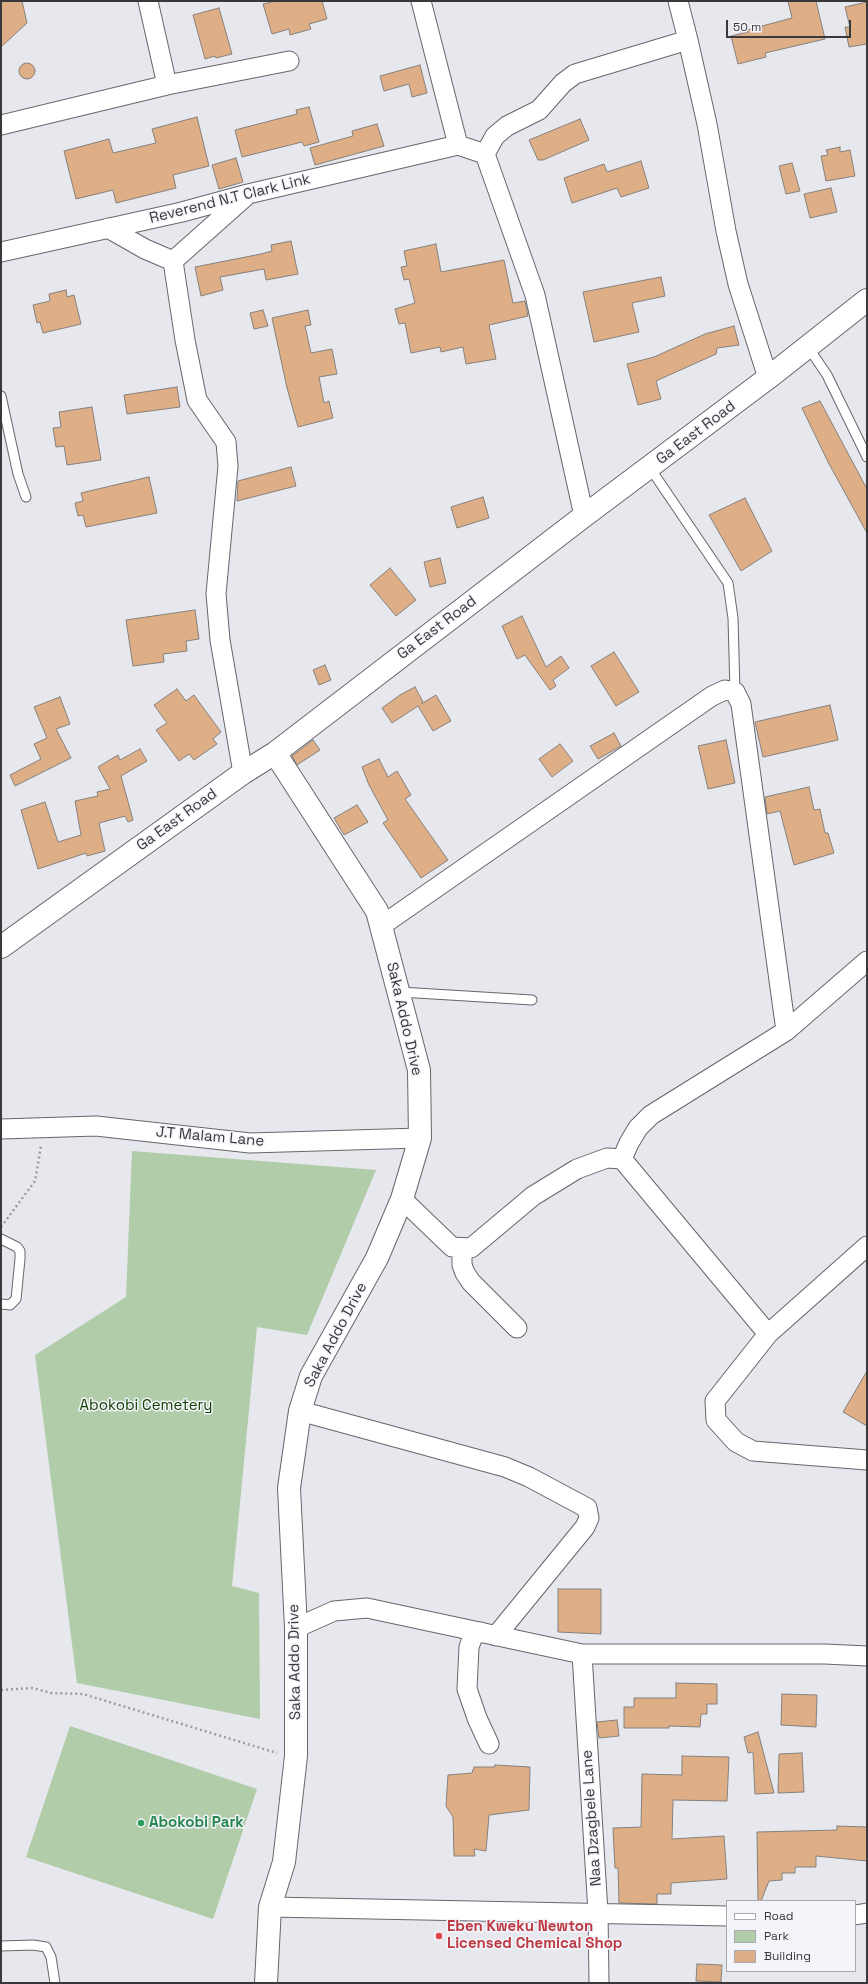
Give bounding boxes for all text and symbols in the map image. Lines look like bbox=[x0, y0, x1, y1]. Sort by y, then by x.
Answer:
scale bar bbox=[728, 12, 853, 38]
text: 50 m bbox=[733, 19, 761, 35]
street label: Reverend N.T Clark Link bbox=[148, 170, 312, 228]
street label: Ga East Road bbox=[653, 397, 739, 469]
street label: Ga East Road bbox=[394, 592, 480, 664]
street label: Ga East Road bbox=[133, 785, 221, 855]
street label: Saka Addo Drive bbox=[382, 960, 426, 1078]
street label: J.T Malam Lane bbox=[155, 1123, 265, 1151]
street label: Saka Addo Drive bbox=[301, 1280, 371, 1390]
park label: Abokobi Cemetery bbox=[80, 1397, 212, 1415]
street label: Saka Addo Drive bbox=[285, 1604, 305, 1720]
street label: Naa Dzagbele Lane bbox=[578, 1749, 606, 1887]
place label: Abokobi Park bbox=[149, 1814, 244, 1832]
marker: Abokobi Park bbox=[136, 1818, 146, 1828]
legend bbox=[726, 1900, 856, 1972]
text: Road bbox=[764, 1908, 793, 1924]
place label: Eben Kweku Newton Licensed Chemical Shop bbox=[447, 1918, 622, 1953]
text: Park bbox=[764, 1928, 789, 1944]
marker: Eben Kweku Newton Licensed Chemical Shop bbox=[434, 1931, 444, 1941]
text: Building bbox=[764, 1948, 811, 1964]

